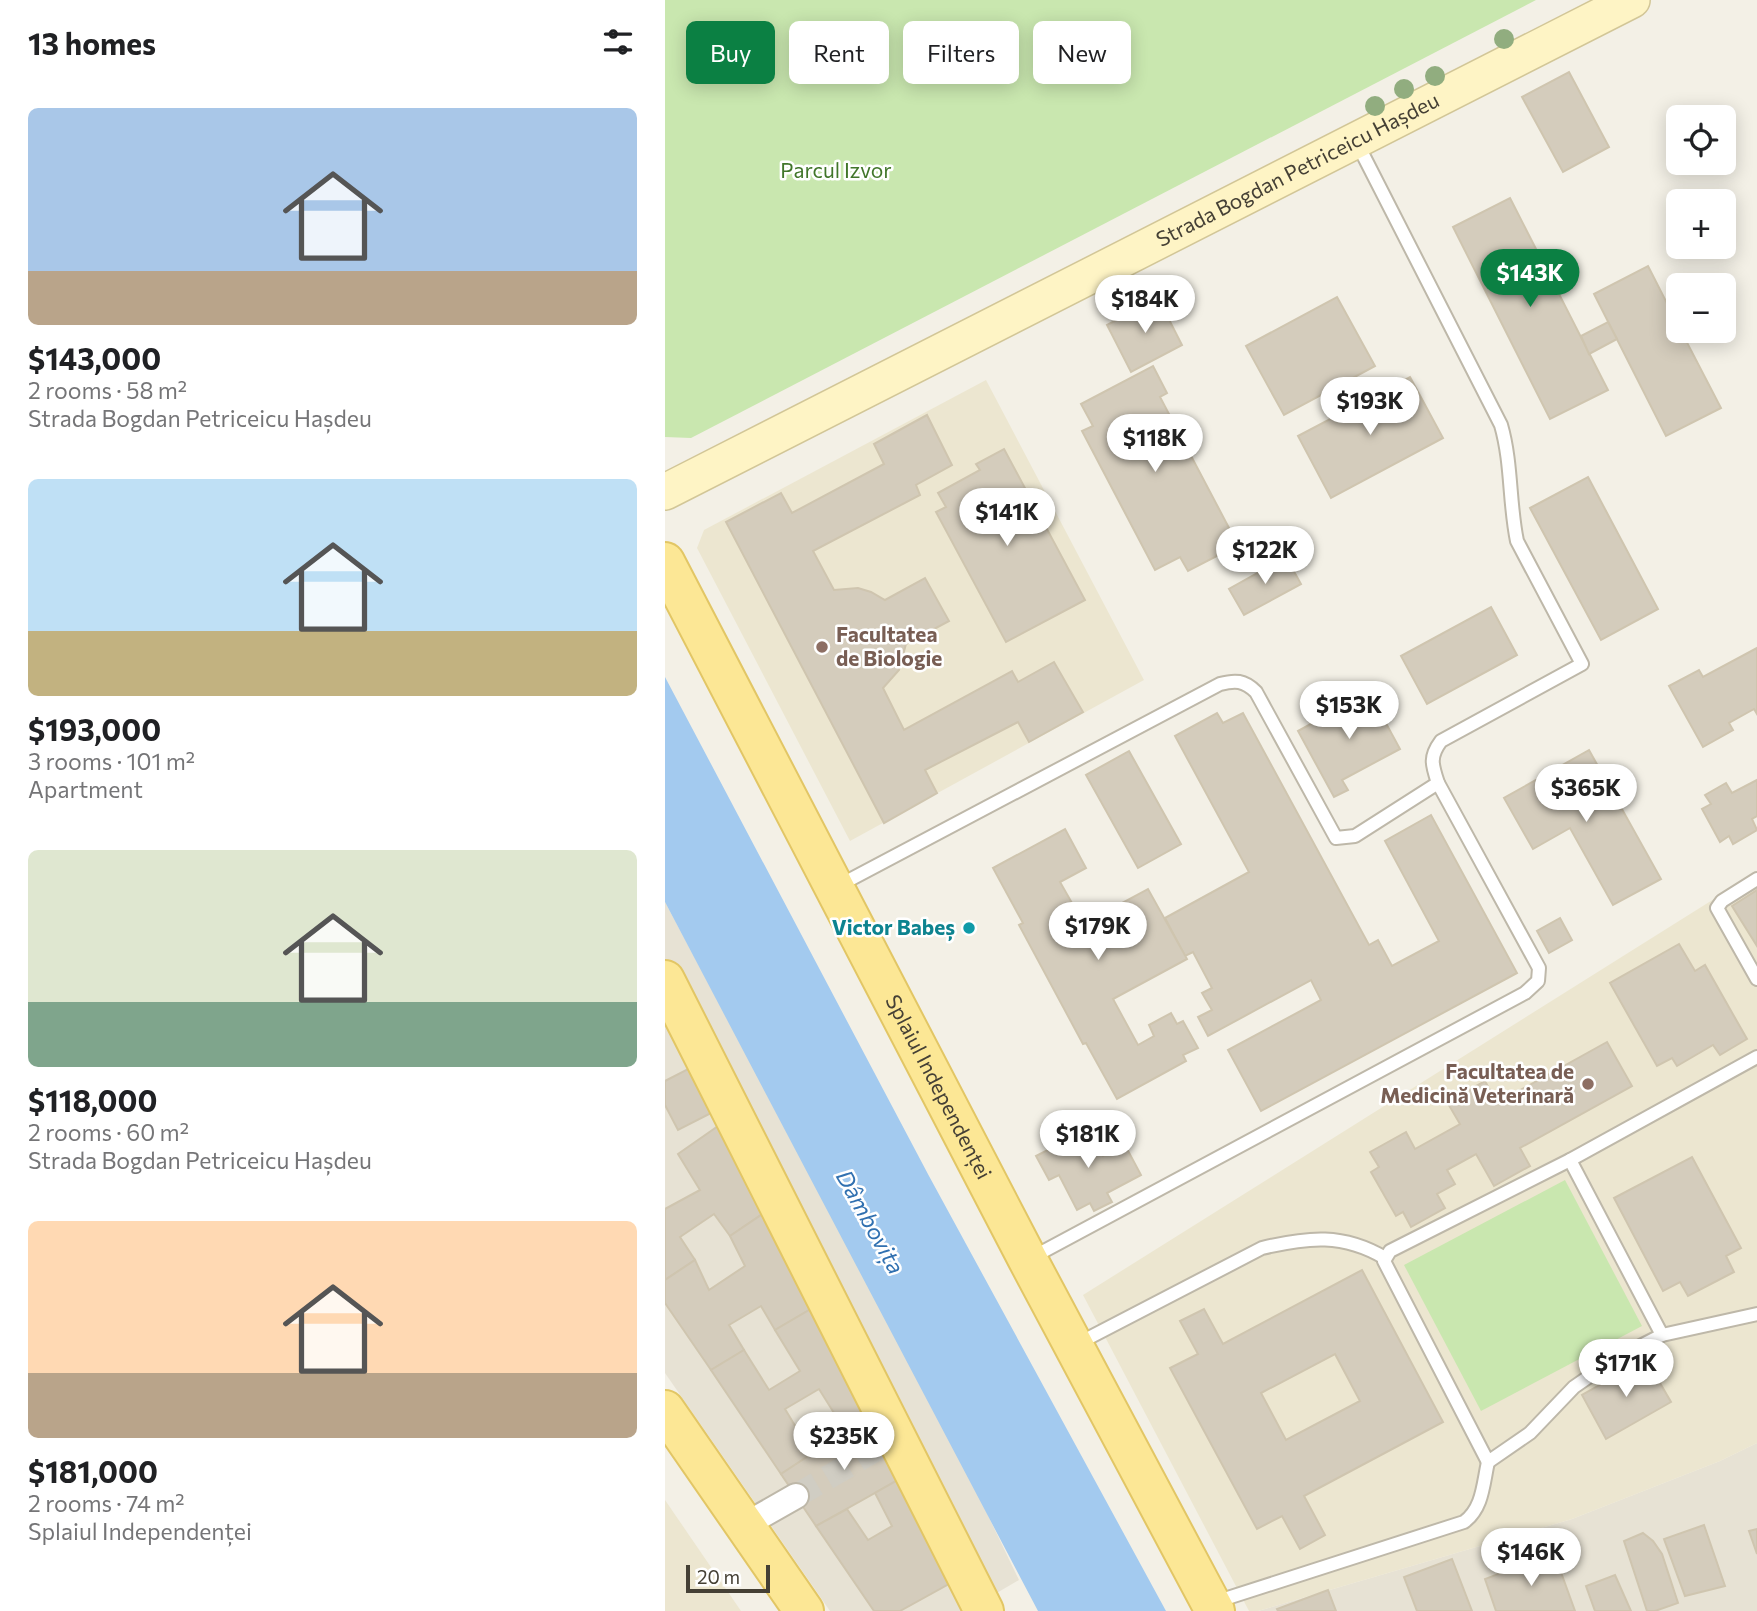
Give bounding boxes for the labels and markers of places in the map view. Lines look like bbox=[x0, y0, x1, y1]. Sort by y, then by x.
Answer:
pin: $143K bbox=[1481, 250, 1579, 309]
pin: $184K bbox=[1096, 276, 1194, 335]
pin: $193K bbox=[1321, 378, 1419, 437]
pin: $118K bbox=[1106, 414, 1204, 474]
pin: $141K bbox=[958, 489, 1056, 548]
pin: $122K bbox=[1216, 526, 1314, 586]
place label: Facultatea de Biologie bbox=[836, 621, 942, 670]
marker: Facultatea de Biologie bbox=[814, 639, 830, 655]
pin: $153K bbox=[1300, 682, 1398, 741]
pin: $365K bbox=[1537, 764, 1635, 824]
pin: $179K bbox=[1049, 902, 1147, 962]
place label: Victor Babeș bbox=[832, 914, 955, 941]
marker: Victor Babeș bbox=[961, 920, 977, 936]
place label: Facultatea de Medicină Veterinară bbox=[1380, 1058, 1574, 1107]
marker: Facultatea de Medicină Veterinară bbox=[1580, 1076, 1596, 1092]
pin: $181K bbox=[1039, 1110, 1137, 1170]
pin: $171K bbox=[1577, 1340, 1675, 1399]
pin: $235K bbox=[795, 1412, 893, 1472]
pin: $146K bbox=[1482, 1528, 1580, 1588]

